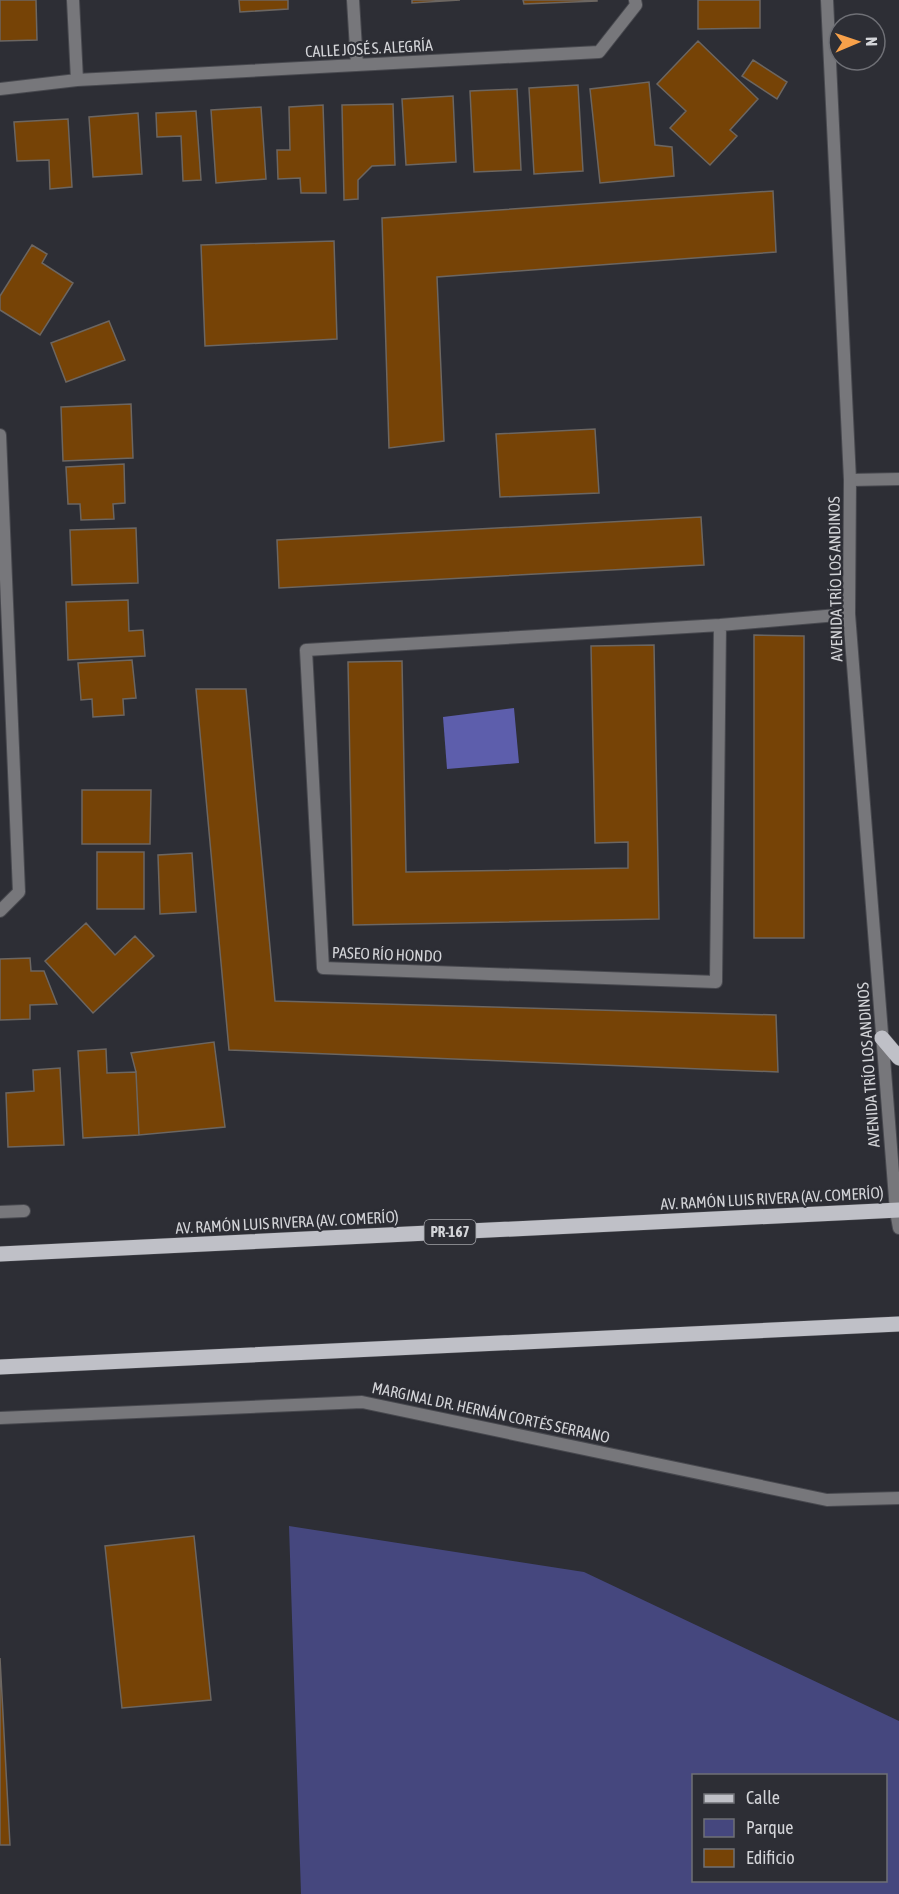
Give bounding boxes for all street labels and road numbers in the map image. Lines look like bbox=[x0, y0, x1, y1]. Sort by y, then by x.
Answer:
street label: CALLE JOSÉ S. ALEGRÍA bbox=[305, 36, 433, 60]
street label: AVENIDA TRÍO LOS ANDINOS bbox=[825, 496, 845, 662]
street label: PASEO RÍO HONDO bbox=[332, 943, 442, 965]
street label: AVENIDA TRÍO LOS ANDINOS bbox=[853, 982, 883, 1148]
street label: AV. RAMÓN LUIS RIVERA (AV. COMERÍO) bbox=[660, 1183, 884, 1214]
street label: AV. RAMÓN LUIS RIVERA (AV. COMERÍO) bbox=[175, 1207, 399, 1238]
road number: PR-167 bbox=[424, 1220, 476, 1244]
street label: MARGINAL DR. HERNÁN CORTÉS SERRANO bbox=[370, 1378, 612, 1446]

